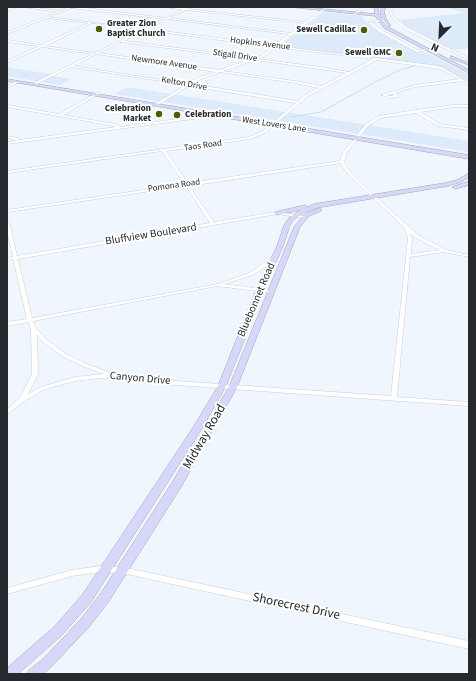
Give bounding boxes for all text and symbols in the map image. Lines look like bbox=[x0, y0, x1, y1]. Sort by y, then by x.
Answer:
north arrow bbox=[420, 16, 460, 56]
place label: Greater Zion Baptist Church bbox=[107, 19, 165, 40]
marker: Greater Zion Baptist Church bbox=[94, 24, 104, 34]
place label: Sewell Cadillac bbox=[296, 25, 356, 35]
marker: Sewell Cadillac bbox=[359, 25, 369, 35]
street label: Hopkins Avenue bbox=[229, 35, 291, 53]
text: N bbox=[429, 39, 441, 56]
street label: Stigall Drive bbox=[212, 48, 258, 64]
place label: Sewell GMC bbox=[345, 48, 391, 58]
marker: Sewell GMC bbox=[394, 48, 404, 58]
street label: Newmore Avenue bbox=[130, 53, 198, 73]
street label: Kelton Drive bbox=[160, 75, 208, 93]
place label: Celebration Market bbox=[105, 104, 151, 125]
marker: Celebration Market bbox=[154, 109, 164, 119]
marker: Celebration bbox=[172, 110, 182, 120]
place label: Celebration bbox=[185, 110, 231, 120]
street label: West Lovers Lane bbox=[241, 115, 307, 135]
street label: Taos Road bbox=[183, 138, 223, 154]
street label: Pomona Road bbox=[147, 177, 201, 195]
street label: Bluffview Boulevard bbox=[104, 221, 198, 249]
street label: Bluebonnet Road bbox=[235, 261, 279, 339]
street label: Canyon Drive bbox=[109, 370, 171, 388]
street label: Midway Road bbox=[180, 402, 230, 472]
street label: Shorecrest Drive bbox=[251, 590, 341, 624]

